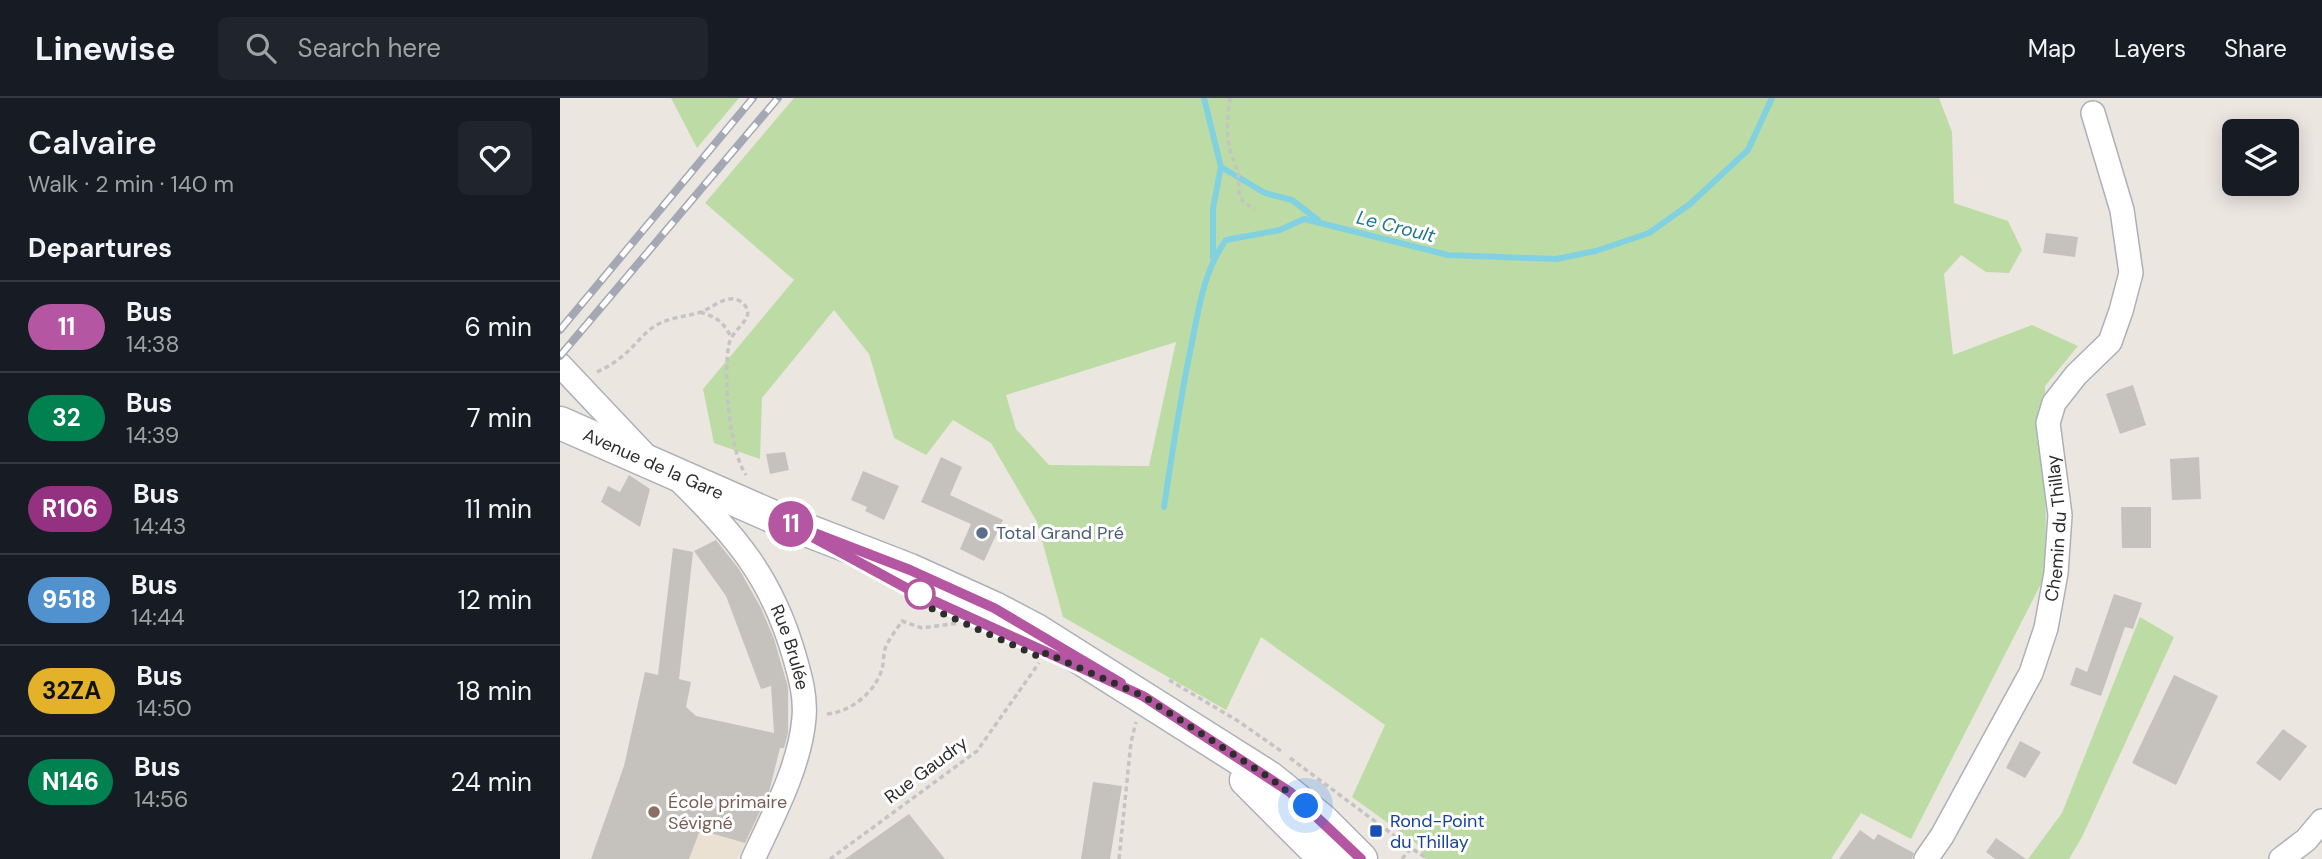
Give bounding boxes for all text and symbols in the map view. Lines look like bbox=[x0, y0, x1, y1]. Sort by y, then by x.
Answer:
search box bbox=[218, 17, 708, 80]
text: Linewise bbox=[35, 27, 176, 70]
icon: search bbox=[242, 29, 280, 67]
text: Search here bbox=[298, 31, 441, 65]
text: Map bbox=[2028, 33, 2076, 64]
text: Layers bbox=[2114, 33, 2186, 64]
text: Share bbox=[2224, 33, 2287, 64]
map controls bbox=[2222, 119, 2299, 196]
button: layers bbox=[2222, 119, 2299, 196]
text: Calvaire bbox=[28, 121, 157, 164]
button: heart bbox=[458, 121, 532, 195]
text: Walk · 2 min · 140 m bbox=[28, 169, 234, 199]
water label: Le Croult bbox=[1354, 205, 1438, 248]
text: Departures bbox=[28, 231, 172, 265]
text: Bus bbox=[126, 295, 172, 329]
text: 6 min bbox=[464, 310, 532, 344]
text: 11 bbox=[58, 311, 75, 342]
text: 14:38 bbox=[126, 329, 179, 359]
text: Bus bbox=[126, 386, 172, 420]
text: 7 min bbox=[467, 401, 532, 435]
text: 32 bbox=[52, 402, 81, 433]
text: 14:39 bbox=[126, 420, 179, 450]
street label: Avenue de la Gare bbox=[579, 423, 727, 505]
street label: Chemin du Thillay bbox=[2039, 453, 2072, 604]
text: Bus bbox=[133, 477, 179, 511]
text: 11 min bbox=[465, 492, 532, 526]
text: R106 bbox=[42, 493, 98, 524]
line badge: 11 bbox=[760, 501, 822, 547]
text: 11 bbox=[782, 508, 800, 539]
text: 14:43 bbox=[133, 511, 186, 541]
place label: Total Grand Pré bbox=[996, 521, 1124, 545]
marker: Total Grand Pré bbox=[974, 525, 990, 541]
text: Bus bbox=[131, 568, 178, 602]
unlabelled marker bbox=[905, 579, 935, 609]
text: 12 min bbox=[458, 583, 532, 617]
text: 9518 bbox=[42, 584, 96, 615]
street label: Rue Brulée bbox=[765, 601, 814, 692]
text: 14:44 bbox=[131, 602, 185, 632]
text: Bus bbox=[136, 659, 183, 693]
text: 18 min bbox=[457, 674, 532, 708]
text: 32ZA bbox=[42, 675, 101, 706]
text: 14:50 bbox=[136, 693, 192, 723]
street label: Rue Gaudry bbox=[880, 731, 972, 809]
text: Bus bbox=[134, 750, 181, 784]
text: 24 min bbox=[450, 765, 532, 799]
text: N146 bbox=[42, 766, 99, 797]
text: 14:56 bbox=[134, 784, 188, 814]
your location bbox=[1288, 788, 1323, 823]
place label: École primaire Sévigné bbox=[668, 790, 787, 835]
marker: École primaire Sévigné bbox=[646, 804, 662, 820]
place label: Rond-Point du Thillay bbox=[1390, 809, 1484, 854]
marker: Rond-Point du Thillay bbox=[1368, 823, 1384, 839]

